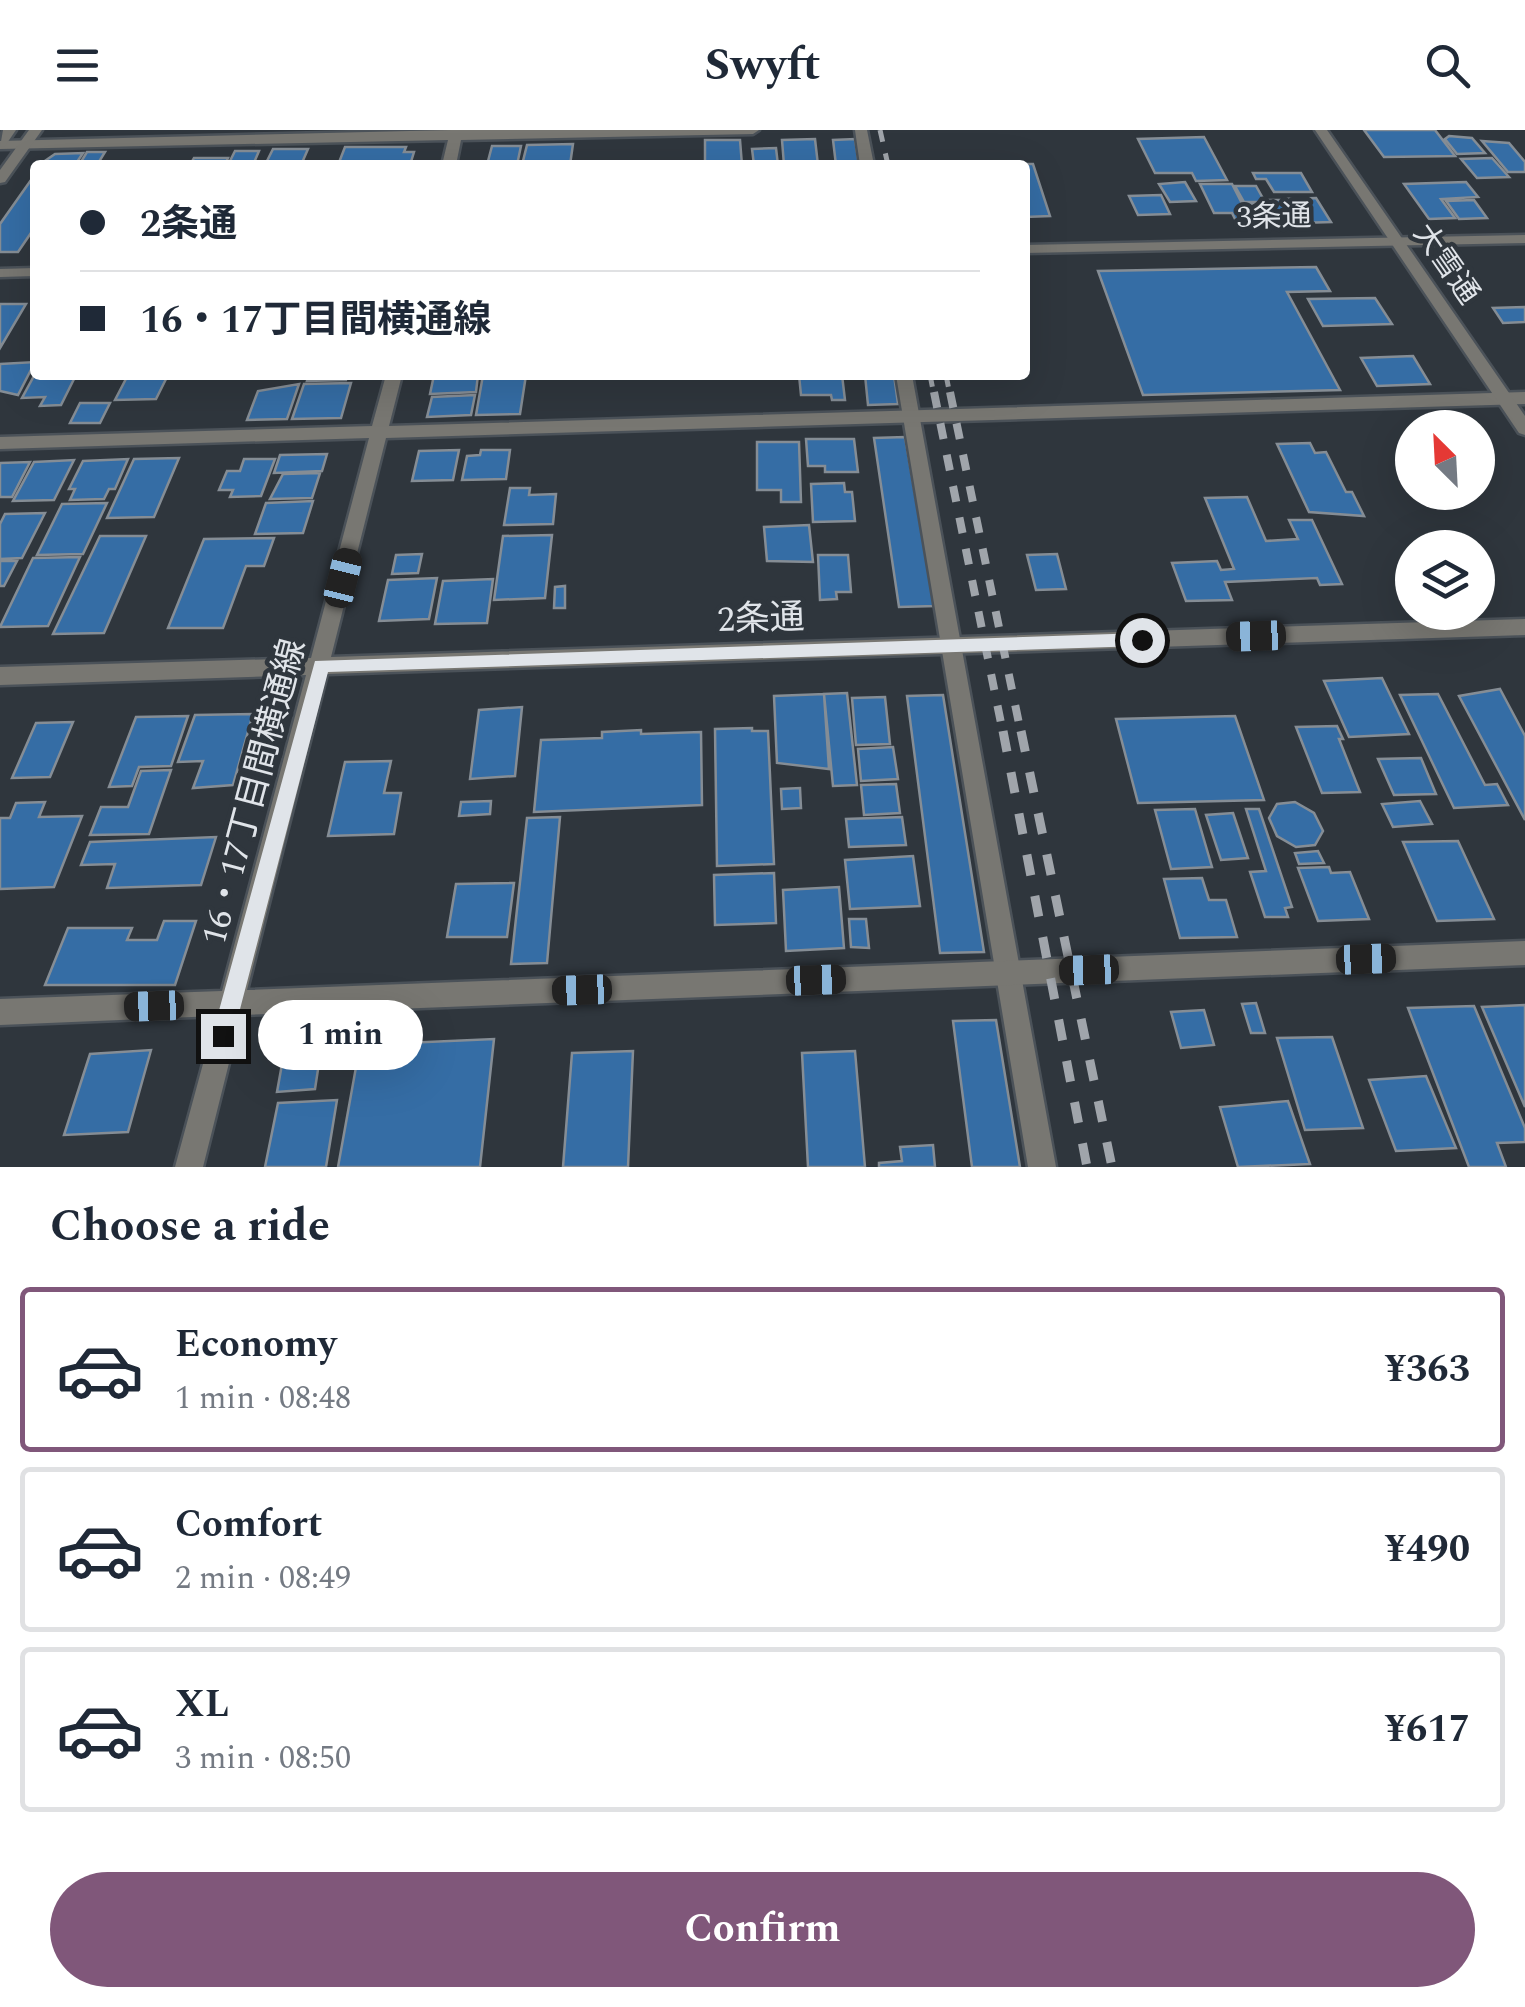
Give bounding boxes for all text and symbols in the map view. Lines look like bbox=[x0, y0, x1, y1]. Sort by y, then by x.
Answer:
text: Swyft bbox=[705, 31, 820, 100]
icon: menu bbox=[50, 38, 105, 93]
icon: search bbox=[1420, 38, 1475, 93]
street label: 3条通 bbox=[1236, 193, 1312, 241]
text: 2条通 bbox=[140, 196, 237, 254]
street label: 大雪通 bbox=[1401, 214, 1491, 314]
text: 16・17丁目間横通線 bbox=[140, 292, 491, 350]
north arrow bbox=[1395, 410, 1495, 510]
map controls bbox=[1395, 410, 1495, 630]
button: layers bbox=[1395, 530, 1495, 630]
car bbox=[321, 545, 365, 611]
street label: 2条通 bbox=[716, 591, 806, 647]
route start bbox=[1120, 618, 1165, 663]
car bbox=[1225, 620, 1287, 652]
street label: 16・17丁目間横通線 bbox=[188, 633, 320, 951]
car bbox=[1335, 943, 1397, 975]
car bbox=[1058, 954, 1120, 986]
car bbox=[785, 964, 847, 996]
car bbox=[551, 974, 613, 1006]
car bbox=[123, 990, 185, 1022]
callout: 1 min bbox=[258, 1001, 423, 1071]
text: 1 min bbox=[298, 1010, 383, 1059]
route end bbox=[201, 1014, 246, 1059]
text: Choose a ride bbox=[50, 1192, 330, 1261]
text: Economy bbox=[175, 1316, 336, 1374]
icon: car bbox=[55, 1325, 145, 1415]
text: ¥363 bbox=[1385, 1341, 1470, 1399]
text: 1 min · 08:48 bbox=[175, 1374, 351, 1423]
text: Comfort bbox=[175, 1496, 322, 1554]
icon: car bbox=[55, 1505, 145, 1595]
text: ¥490 bbox=[1385, 1521, 1470, 1579]
text: 2 min · 08:49 bbox=[175, 1554, 351, 1603]
text: XL bbox=[175, 1676, 229, 1734]
icon: car bbox=[55, 1685, 145, 1775]
text: ¥617 bbox=[1385, 1701, 1470, 1759]
text: 3 min · 08:50 bbox=[175, 1734, 351, 1783]
button: Confirm bbox=[50, 1872, 1475, 1987]

